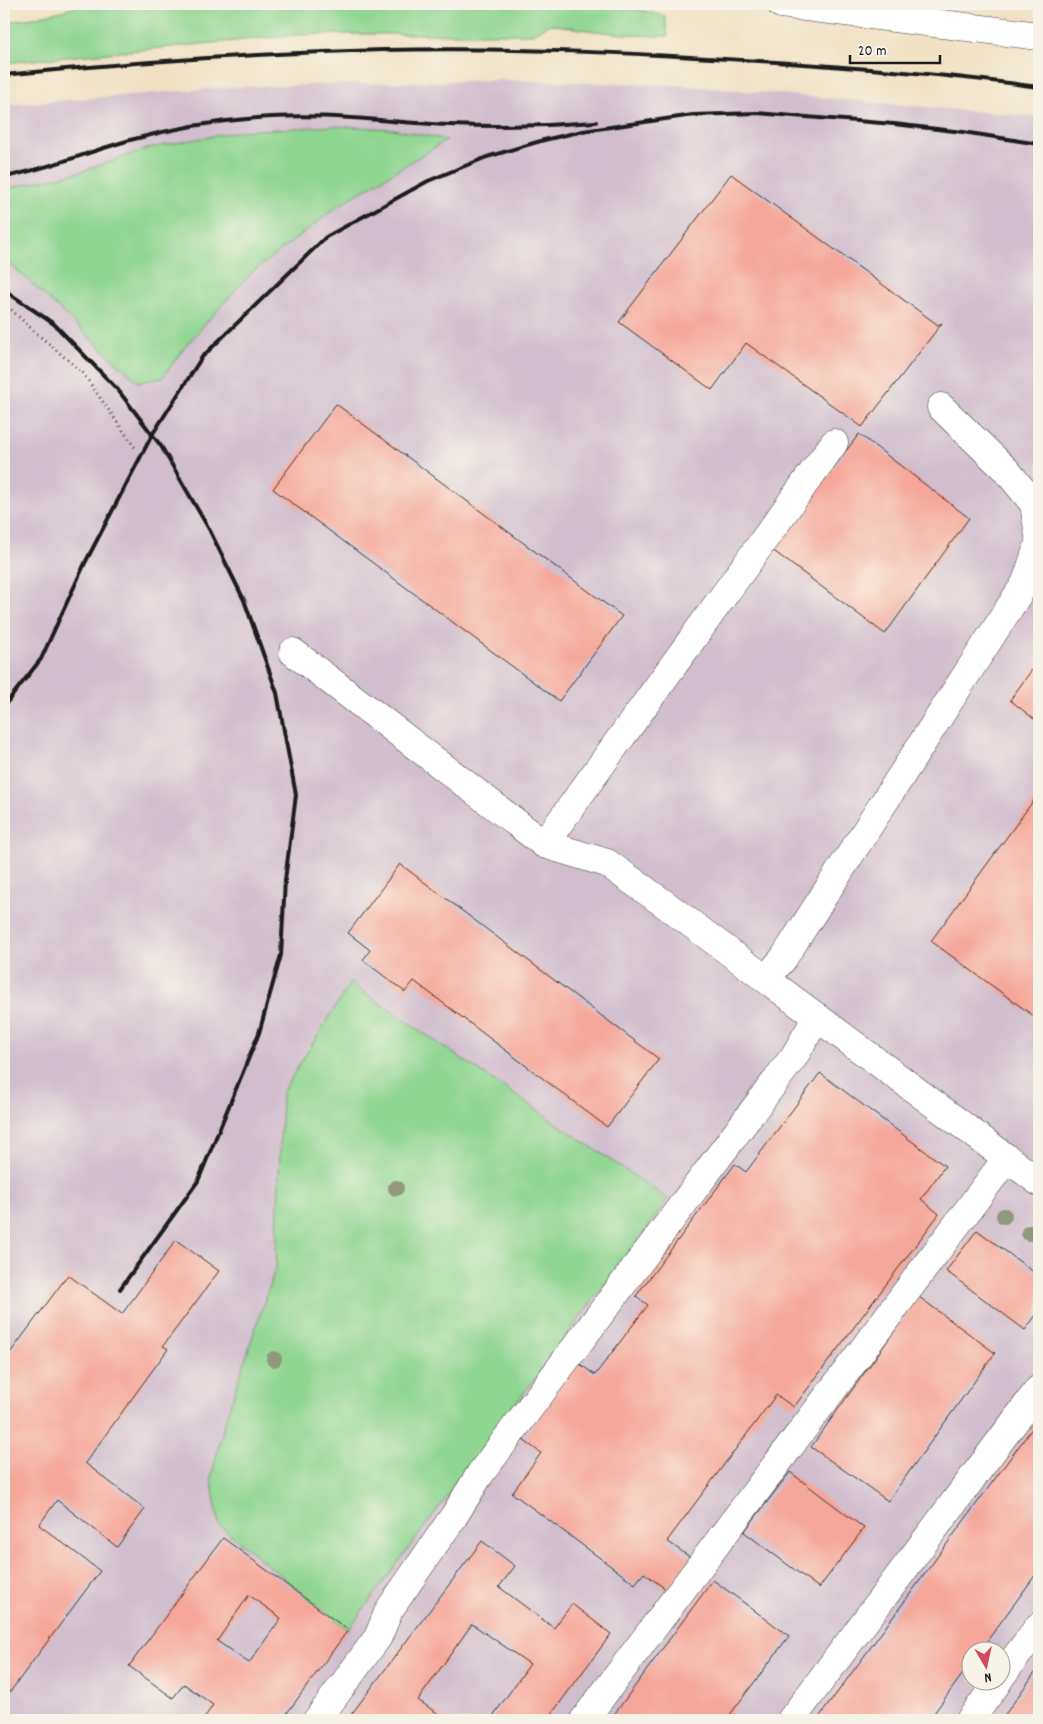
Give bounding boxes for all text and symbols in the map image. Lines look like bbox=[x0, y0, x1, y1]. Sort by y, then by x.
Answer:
scale bar bbox=[850, 32, 940, 64]
text: 20 m bbox=[858, 41, 886, 63]
north arrow bbox=[960, 1642, 1010, 1692]
text: N bbox=[983, 1666, 993, 1687]

